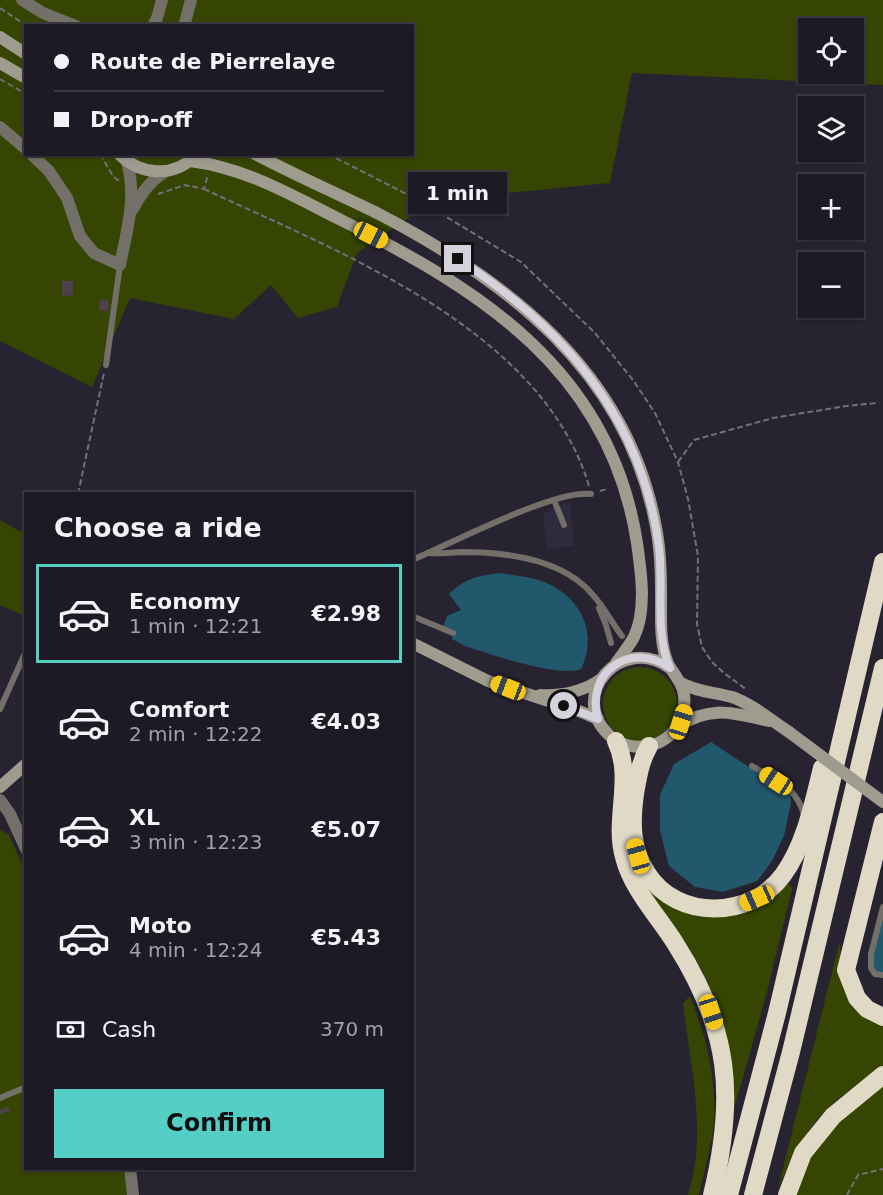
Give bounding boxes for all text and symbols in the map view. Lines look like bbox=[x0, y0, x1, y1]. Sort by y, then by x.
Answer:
map controls bbox=[798, 18, 864, 318]
button: locate bbox=[798, 18, 864, 84]
text: Route de Pierrelaye bbox=[90, 49, 335, 74]
button: layers bbox=[798, 96, 864, 162]
text: Drop-off bbox=[90, 107, 192, 132]
callout: 1 min bbox=[408, 172, 508, 214]
button: + bbox=[798, 174, 864, 240]
text: 1 min bbox=[426, 181, 489, 205]
car bbox=[351, 219, 391, 251]
route end bbox=[444, 245, 471, 272]
button: − bbox=[798, 252, 864, 318]
text: Choose a ride bbox=[54, 512, 262, 543]
icon: car bbox=[57, 587, 111, 641]
text: Economy bbox=[129, 589, 240, 614]
text: €2.98 bbox=[311, 601, 381, 626]
text: 1 min · 12:21 bbox=[129, 614, 263, 638]
car bbox=[488, 673, 528, 703]
route start bbox=[550, 692, 577, 719]
icon: car bbox=[57, 695, 111, 749]
text: Comfort bbox=[129, 697, 229, 722]
car bbox=[667, 702, 695, 742]
text: €4.03 bbox=[311, 709, 381, 734]
text: 2 min · 12:22 bbox=[129, 722, 263, 746]
car bbox=[756, 764, 796, 798]
icon: car bbox=[57, 803, 111, 857]
text: XL bbox=[129, 805, 160, 830]
text: €5.07 bbox=[311, 817, 381, 842]
text: 3 min · 12:23 bbox=[129, 830, 263, 854]
car bbox=[624, 836, 652, 876]
car bbox=[737, 882, 777, 914]
icon: car bbox=[57, 911, 111, 965]
text: Moto bbox=[129, 913, 192, 938]
text: €5.43 bbox=[311, 925, 381, 950]
text: 4 min · 12:24 bbox=[129, 938, 263, 962]
car bbox=[697, 992, 725, 1032]
icon: cash bbox=[54, 1013, 87, 1046]
text: Cash bbox=[102, 1017, 156, 1042]
text: 370 m bbox=[320, 1017, 384, 1041]
button: Confirm bbox=[54, 1089, 384, 1158]

